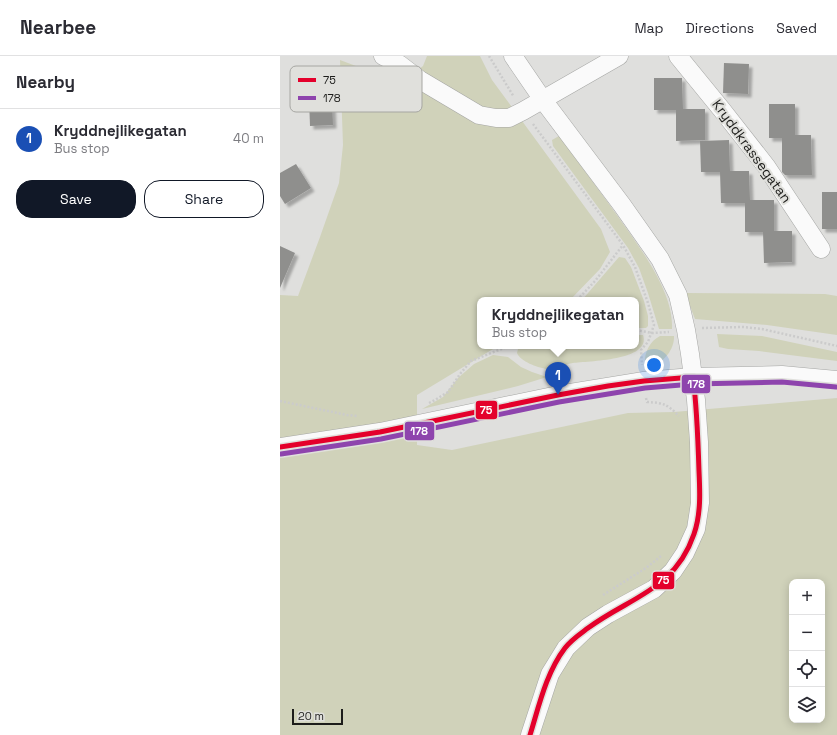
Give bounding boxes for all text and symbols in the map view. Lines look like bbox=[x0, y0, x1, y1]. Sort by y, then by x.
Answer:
text: Nearbee bbox=[20, 15, 96, 40]
text: Map bbox=[634, 19, 664, 37]
text: Directions bbox=[686, 19, 754, 37]
text: Saved bbox=[776, 19, 817, 37]
legend bbox=[290, 66, 422, 112]
text: Nearby bbox=[16, 71, 75, 93]
text: 75 bbox=[323, 73, 336, 87]
text: 178 bbox=[323, 91, 341, 105]
street label: Kryddkrassegatan bbox=[708, 96, 796, 206]
text: Kryddnejlikegatan bbox=[54, 121, 187, 140]
text: 1 bbox=[26, 130, 32, 147]
text: 40 m bbox=[233, 130, 264, 147]
text: Bus stop bbox=[54, 140, 110, 157]
button: Save bbox=[16, 180, 136, 218]
button: Share bbox=[144, 180, 264, 218]
popup bbox=[477, 297, 639, 349]
text: Kryddnejlikegatan bbox=[492, 305, 624, 324]
text: Bus stop bbox=[492, 324, 547, 341]
your location bbox=[644, 355, 664, 375]
pin: 1 bbox=[545, 362, 571, 395]
line badge: 178 bbox=[681, 374, 711, 394]
text: 178 bbox=[687, 377, 705, 391]
line badge: 75 bbox=[475, 400, 498, 420]
text: 75 bbox=[480, 403, 493, 417]
line badge: 178 bbox=[404, 421, 435, 441]
text: 178 bbox=[410, 424, 428, 438]
line badge: 75 bbox=[652, 571, 675, 590]
text: 75 bbox=[657, 573, 670, 587]
map controls bbox=[789, 579, 825, 723]
button: + bbox=[789, 579, 825, 615]
button: − bbox=[789, 615, 825, 651]
button: locate bbox=[789, 651, 825, 687]
button: layers bbox=[789, 687, 825, 723]
scale bar bbox=[292, 707, 343, 726]
text: 20 m bbox=[298, 709, 324, 723]

